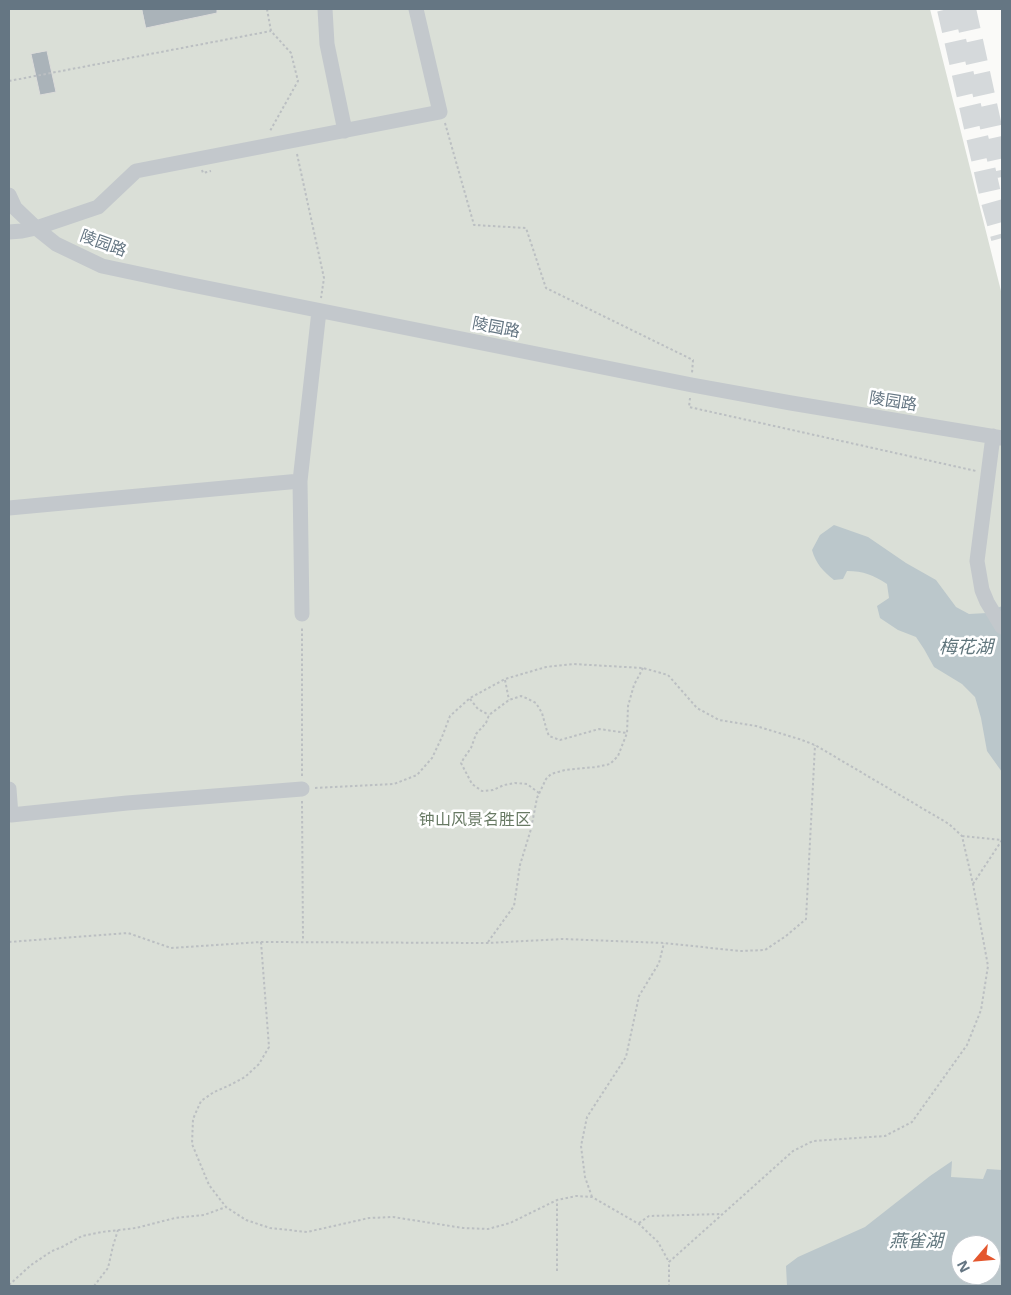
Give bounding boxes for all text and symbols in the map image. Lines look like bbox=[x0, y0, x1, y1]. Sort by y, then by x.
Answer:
street label: 陵园路 bbox=[77, 227, 129, 261]
street label: 陵园路 bbox=[471, 314, 521, 342]
street label: 陵园路 bbox=[868, 389, 918, 415]
water label: 梅花湖 bbox=[939, 637, 993, 659]
park label: 钟山风景名胜区 bbox=[419, 810, 531, 830]
water label: 燕雀湖 bbox=[889, 1231, 943, 1253]
north arrow bbox=[951, 1235, 1001, 1285]
text: N bbox=[952, 1257, 974, 1276]

